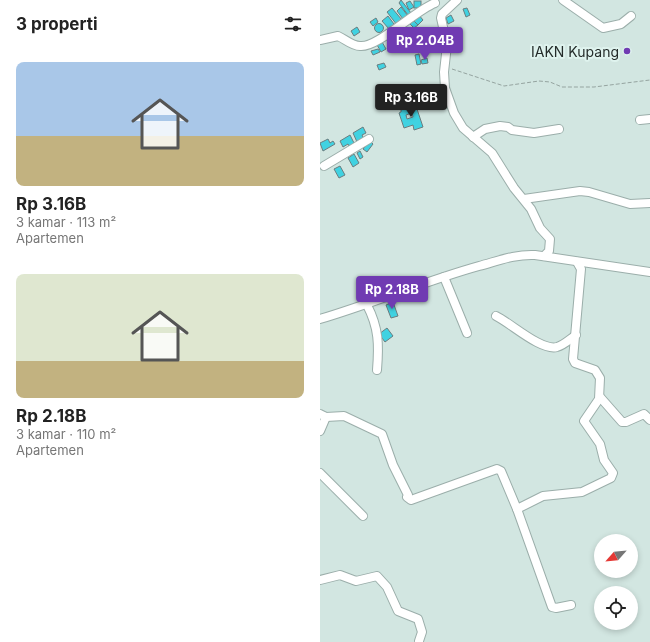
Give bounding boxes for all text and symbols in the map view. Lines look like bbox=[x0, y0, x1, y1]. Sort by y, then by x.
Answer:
icon: filters bbox=[282, 13, 304, 35]
text: 3 properti bbox=[16, 14, 98, 34]
pin: Rp 2.04B bbox=[384, 27, 466, 61]
text: Rp 2.04B bbox=[396, 32, 454, 48]
place label: IAKN Kupang bbox=[531, 43, 619, 60]
marker: IAKN Kupang bbox=[622, 46, 632, 56]
pin: Rp 3.16B bbox=[370, 84, 452, 118]
icon: home bbox=[124, 88, 196, 160]
text: Rp 3.16B bbox=[384, 89, 438, 105]
text: Rp 3.16B bbox=[16, 194, 86, 214]
text: 3 kamar · 113 m² bbox=[16, 214, 116, 230]
text: Apartemen bbox=[16, 230, 84, 246]
pin: Rp 2.18B bbox=[351, 276, 433, 310]
text: Rp 2.18B bbox=[365, 281, 419, 297]
icon: home bbox=[124, 300, 196, 372]
text: Rp 2.18B bbox=[16, 406, 86, 426]
text: 3 kamar · 110 m² bbox=[16, 426, 116, 442]
text: Apartemen bbox=[16, 442, 84, 458]
north arrow bbox=[594, 534, 638, 578]
map controls bbox=[594, 534, 638, 630]
button: locate bbox=[594, 586, 638, 630]

